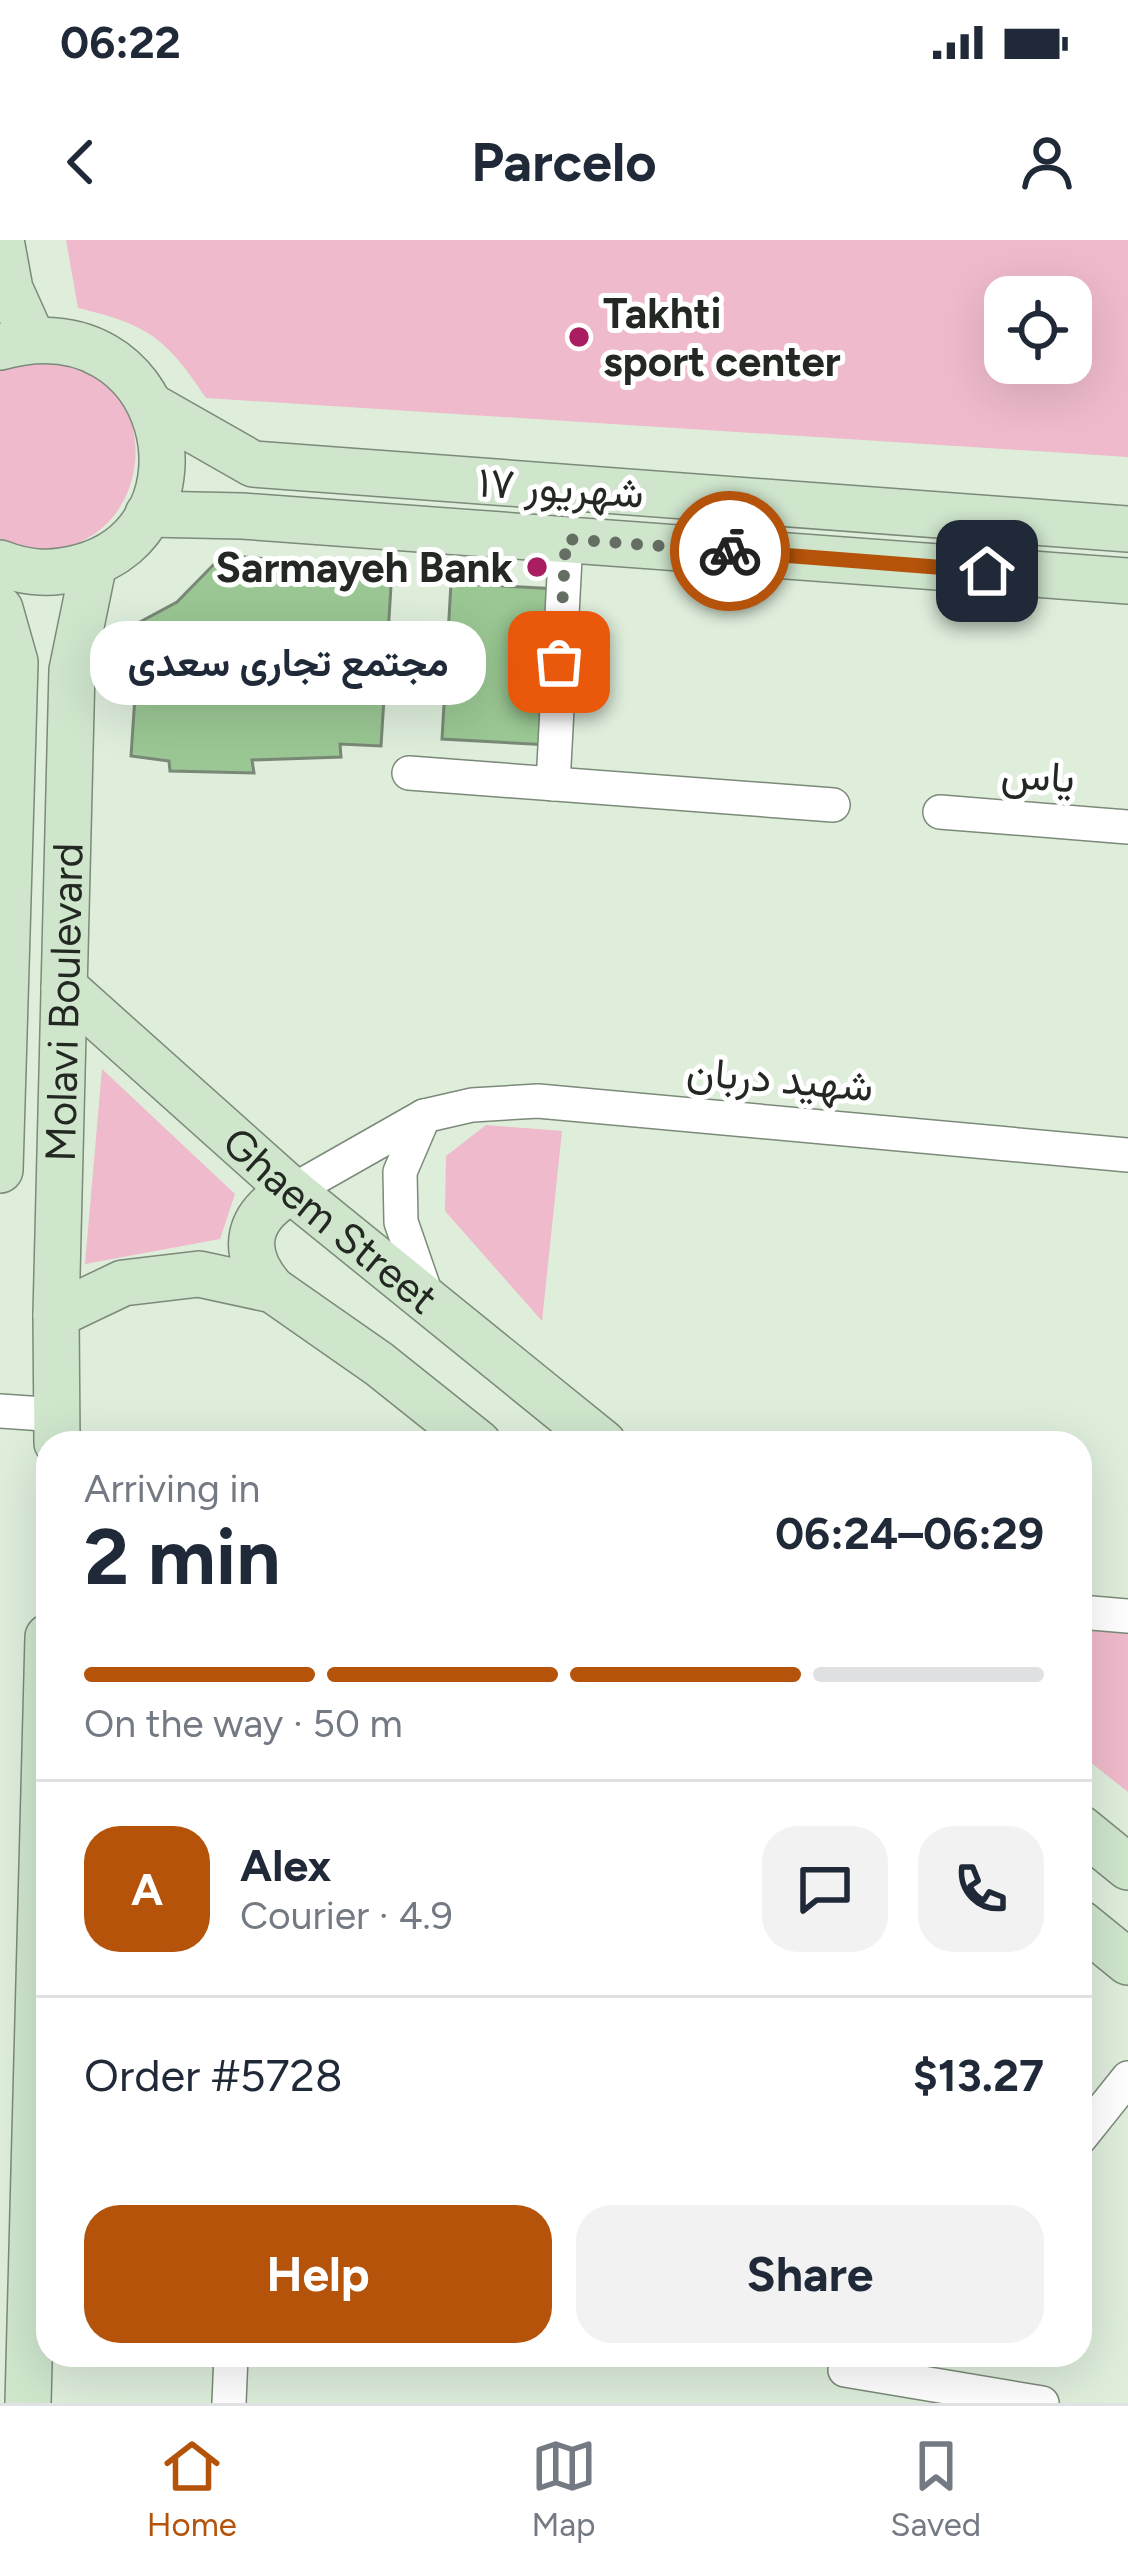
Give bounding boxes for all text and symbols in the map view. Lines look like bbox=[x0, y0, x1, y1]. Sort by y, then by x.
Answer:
text: 06:22 bbox=[60, 15, 181, 69]
icon: back bbox=[48, 129, 114, 195]
icon: person bbox=[1014, 129, 1080, 195]
text: Parcelo bbox=[471, 130, 657, 195]
map controls bbox=[984, 276, 1092, 384]
button: locate bbox=[984, 276, 1092, 384]
place label: Takhti sport center bbox=[603, 288, 841, 387]
marker: Takhti sport center bbox=[566, 324, 592, 350]
street label: ۱۷ شهریور bbox=[476, 456, 645, 520]
courier bbox=[670, 491, 790, 611]
icon: bike bbox=[697, 518, 763, 584]
pin bbox=[936, 520, 1038, 622]
icon: home bbox=[954, 538, 1020, 604]
place label: Sarmayeh Bank bbox=[216, 542, 513, 593]
marker: Sarmayeh Bank bbox=[524, 554, 550, 580]
pin bbox=[508, 611, 610, 713]
callout: مجتمع تجاری سعدی bbox=[91, 620, 487, 704]
icon: bag bbox=[526, 629, 592, 695]
text: مجتمع تجاری سعدی bbox=[127, 639, 449, 686]
street label: یاس bbox=[999, 747, 1077, 804]
street label: Molavi Boulevard bbox=[35, 842, 94, 1162]
street label: شهید دربان bbox=[684, 1045, 875, 1113]
street label: Ghaem Street bbox=[212, 1117, 447, 1324]
text: Arriving in bbox=[84, 1465, 260, 1512]
text: 06:24–06:29 bbox=[775, 1506, 1044, 1560]
text: 2 min bbox=[84, 1510, 280, 1604]
text: On the way · 50 m bbox=[84, 1700, 403, 1747]
button: chat bbox=[762, 1826, 888, 1952]
button: phone bbox=[918, 1826, 1044, 1952]
text: Alex bbox=[240, 1838, 331, 1892]
text: A bbox=[131, 1862, 163, 1916]
text: Courier · 4.9 bbox=[240, 1892, 453, 1939]
text: Order #5728 bbox=[84, 2048, 343, 2102]
text: $13.27 bbox=[913, 2048, 1044, 2102]
button: Help bbox=[84, 2205, 552, 2343]
button: Share bbox=[576, 2205, 1044, 2343]
tab: Home bbox=[147, 2433, 237, 2544]
tab: Map bbox=[531, 2433, 597, 2544]
tab: Saved bbox=[890, 2433, 981, 2544]

